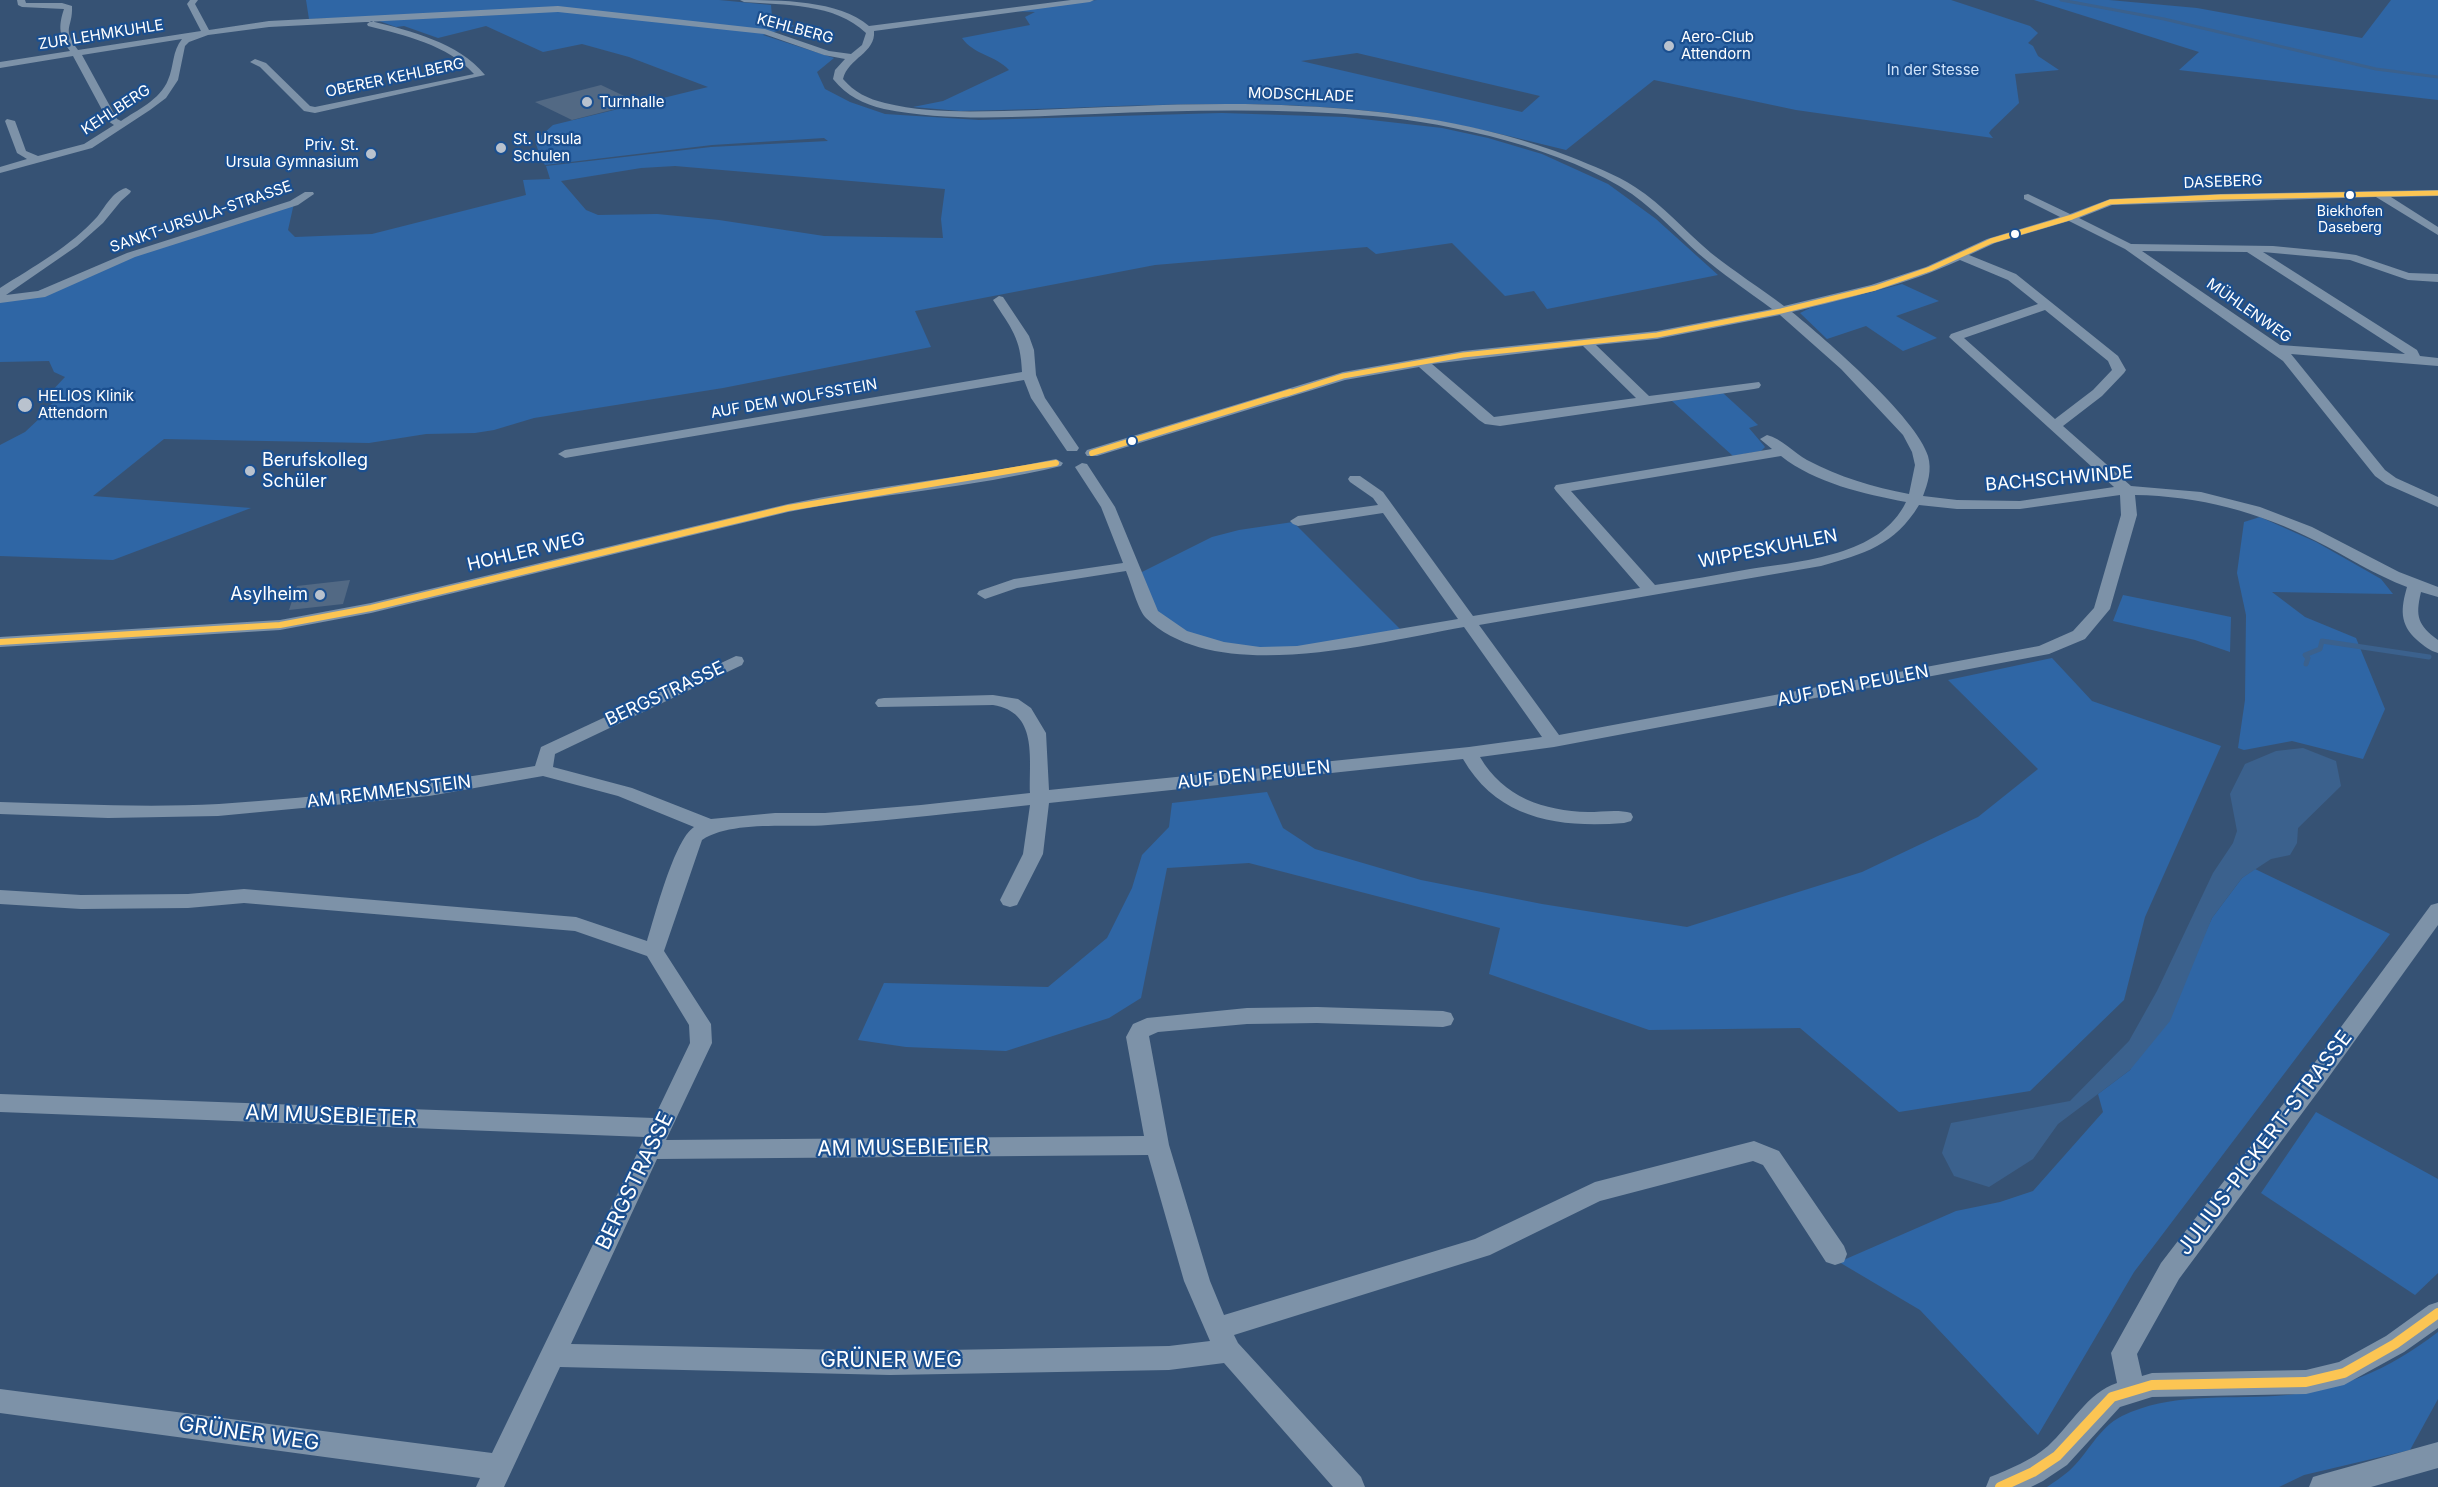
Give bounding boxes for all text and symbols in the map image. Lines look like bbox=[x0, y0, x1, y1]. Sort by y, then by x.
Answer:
street label: KEHLBERG bbox=[755, 10, 835, 48]
street label: ZUR LEHMKUHLE bbox=[37, 16, 165, 54]
place label: Aero-Club Attendorn bbox=[1681, 28, 1754, 63]
marker: Aero-Club Attendorn bbox=[1662, 39, 1676, 53]
street label: OBERER KEHLBERG bbox=[324, 55, 466, 101]
park label: In der Stesse bbox=[1887, 61, 1979, 79]
street label: KEHLBERG bbox=[78, 81, 154, 139]
street label: MODSCHLADE bbox=[1248, 84, 1354, 106]
place label: Turnhalle bbox=[599, 93, 664, 111]
marker: Turnhalle bbox=[580, 95, 594, 109]
place label: St. Ursula Schulen bbox=[513, 130, 582, 165]
place label: Priv. St. Ursula Gymnasium bbox=[226, 136, 359, 171]
marker: St. Ursula Schulen bbox=[494, 141, 508, 155]
marker: Priv. St. Ursula Gymnasium bbox=[364, 147, 378, 161]
street label: DASEBERG bbox=[2183, 172, 2263, 192]
street label: SANKT-URSULA-STRASSE bbox=[108, 177, 294, 257]
marker: Biekhofen Daseberg bbox=[2344, 189, 2356, 201]
place label: Biekhofen Daseberg bbox=[2317, 204, 2383, 237]
unlabelled marker bbox=[2009, 228, 2021, 240]
street label: MÜHLENWEG bbox=[2203, 275, 2295, 347]
street label: AUF DEM WOLFSSTEIN bbox=[709, 375, 879, 423]
place label: HELIOS Klinik Attendorn bbox=[38, 387, 134, 422]
marker: HELIOS Klinik Attendorn bbox=[16, 396, 34, 414]
unlabelled marker bbox=[1126, 435, 1138, 447]
place label: Berufskolleg Schüler bbox=[262, 450, 368, 492]
street label: BACHSCHWINDE bbox=[1984, 462, 2134, 496]
marker: Berufskolleg Schüler bbox=[243, 464, 257, 478]
street label: WIPPESKUHLEN bbox=[1697, 525, 1839, 573]
street label: HOHLER WEG bbox=[465, 528, 587, 576]
place label: Asylheim bbox=[230, 584, 308, 606]
marker: Asylheim bbox=[313, 588, 327, 602]
street label: BERGSTRASSE bbox=[602, 657, 728, 731]
street label: AUF DEN PEULEN bbox=[1775, 661, 1931, 711]
street label: AUF DEN PEULEN bbox=[1176, 756, 1332, 794]
street label: AM REMMENSTEIN bbox=[306, 771, 472, 813]
street label: JULIUS-PICKERT-STRASSE bbox=[2172, 1026, 2358, 1260]
street label: AM MUSEBIETER bbox=[245, 1100, 417, 1132]
street label: BERGSTRASSE bbox=[591, 1108, 679, 1254]
street label: AM MUSEBIETER bbox=[817, 1134, 989, 1162]
street label: GRÜNER WEG bbox=[820, 1348, 962, 1374]
street label: GRÜNER WEG bbox=[177, 1412, 321, 1456]

